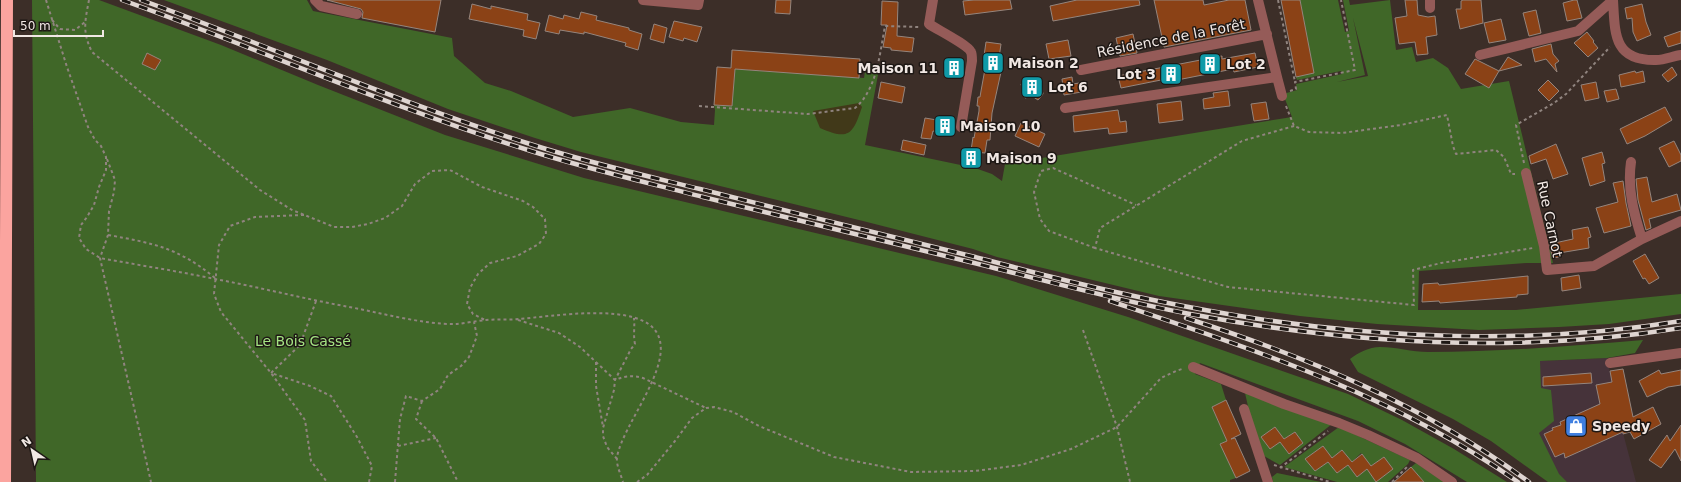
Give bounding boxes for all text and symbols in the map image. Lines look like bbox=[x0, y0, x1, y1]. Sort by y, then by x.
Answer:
scale bar bbox=[14, 12, 103, 38]
street label: Résidence de la Forêt bbox=[1096, 16, 1247, 60]
text: 50 m bbox=[20, 19, 51, 33]
building icon: Maison 2 bbox=[980, 50, 1006, 76]
building icon: Lot 2 bbox=[1197, 51, 1223, 77]
building icon: Maison 11 bbox=[941, 55, 967, 81]
place label: Maison 2 bbox=[1008, 55, 1079, 71]
place label: Lot 2 bbox=[1226, 56, 1266, 72]
place label: Maison 11 bbox=[858, 60, 938, 76]
building icon: Lot 3 bbox=[1158, 61, 1184, 87]
place label: Lot 3 bbox=[1116, 66, 1156, 82]
building icon: Lot 6 bbox=[1019, 74, 1045, 100]
place label: Lot 6 bbox=[1048, 79, 1088, 95]
building icon: Maison 10 bbox=[932, 113, 958, 139]
place label: Maison 10 bbox=[960, 118, 1041, 134]
building icon: Maison 9 bbox=[958, 145, 984, 171]
place label: Maison 9 bbox=[986, 150, 1057, 166]
street label: Rue Carnot bbox=[1534, 179, 1566, 259]
park label: Le Bois Cassé bbox=[255, 333, 351, 349]
shop icon: Speedy bbox=[1563, 413, 1589, 439]
place label: Speedy bbox=[1592, 418, 1650, 434]
north arrow bbox=[12, 430, 52, 470]
text: N bbox=[19, 434, 34, 450]

